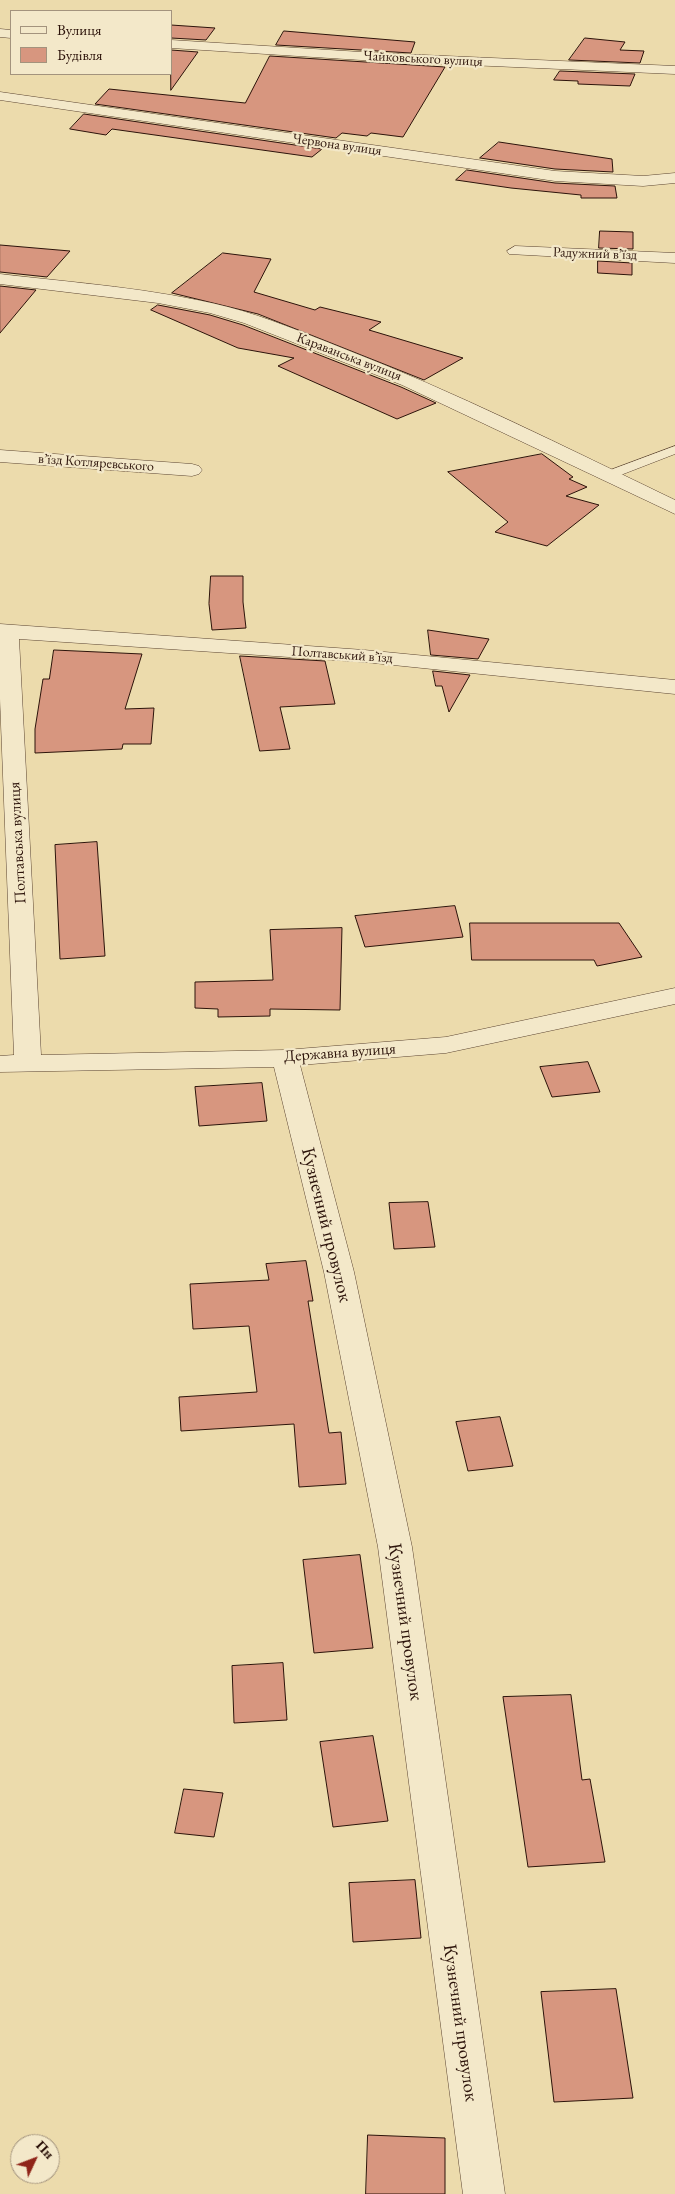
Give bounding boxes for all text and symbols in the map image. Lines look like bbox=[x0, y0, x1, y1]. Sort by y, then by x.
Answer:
legend bbox=[10, 10, 172, 75]
text: Вулиця bbox=[57, 20, 102, 39]
text: Будівля bbox=[57, 45, 103, 64]
street label: Чайковського вулиця bbox=[363, 47, 483, 71]
street label: Червона вулиця bbox=[291, 130, 383, 160]
street label: Радужний в’їзд bbox=[553, 244, 637, 264]
street label: Караванська вулиця bbox=[294, 329, 404, 385]
street label: в’їзд Котляревського bbox=[37, 451, 155, 475]
street label: Полтавський в’їзд bbox=[291, 643, 393, 667]
street label: Полтавська вулиця bbox=[5, 781, 31, 905]
street label: Державна вулиця bbox=[283, 1040, 397, 1066]
street label: Кузнечний провулок bbox=[296, 1145, 356, 1305]
street label: Кузнечний провулок bbox=[383, 1542, 427, 1702]
street label: Кузнечний провулок bbox=[438, 1943, 482, 2103]
north arrow bbox=[10, 2134, 60, 2184]
text: Пн bbox=[32, 2136, 58, 2163]

